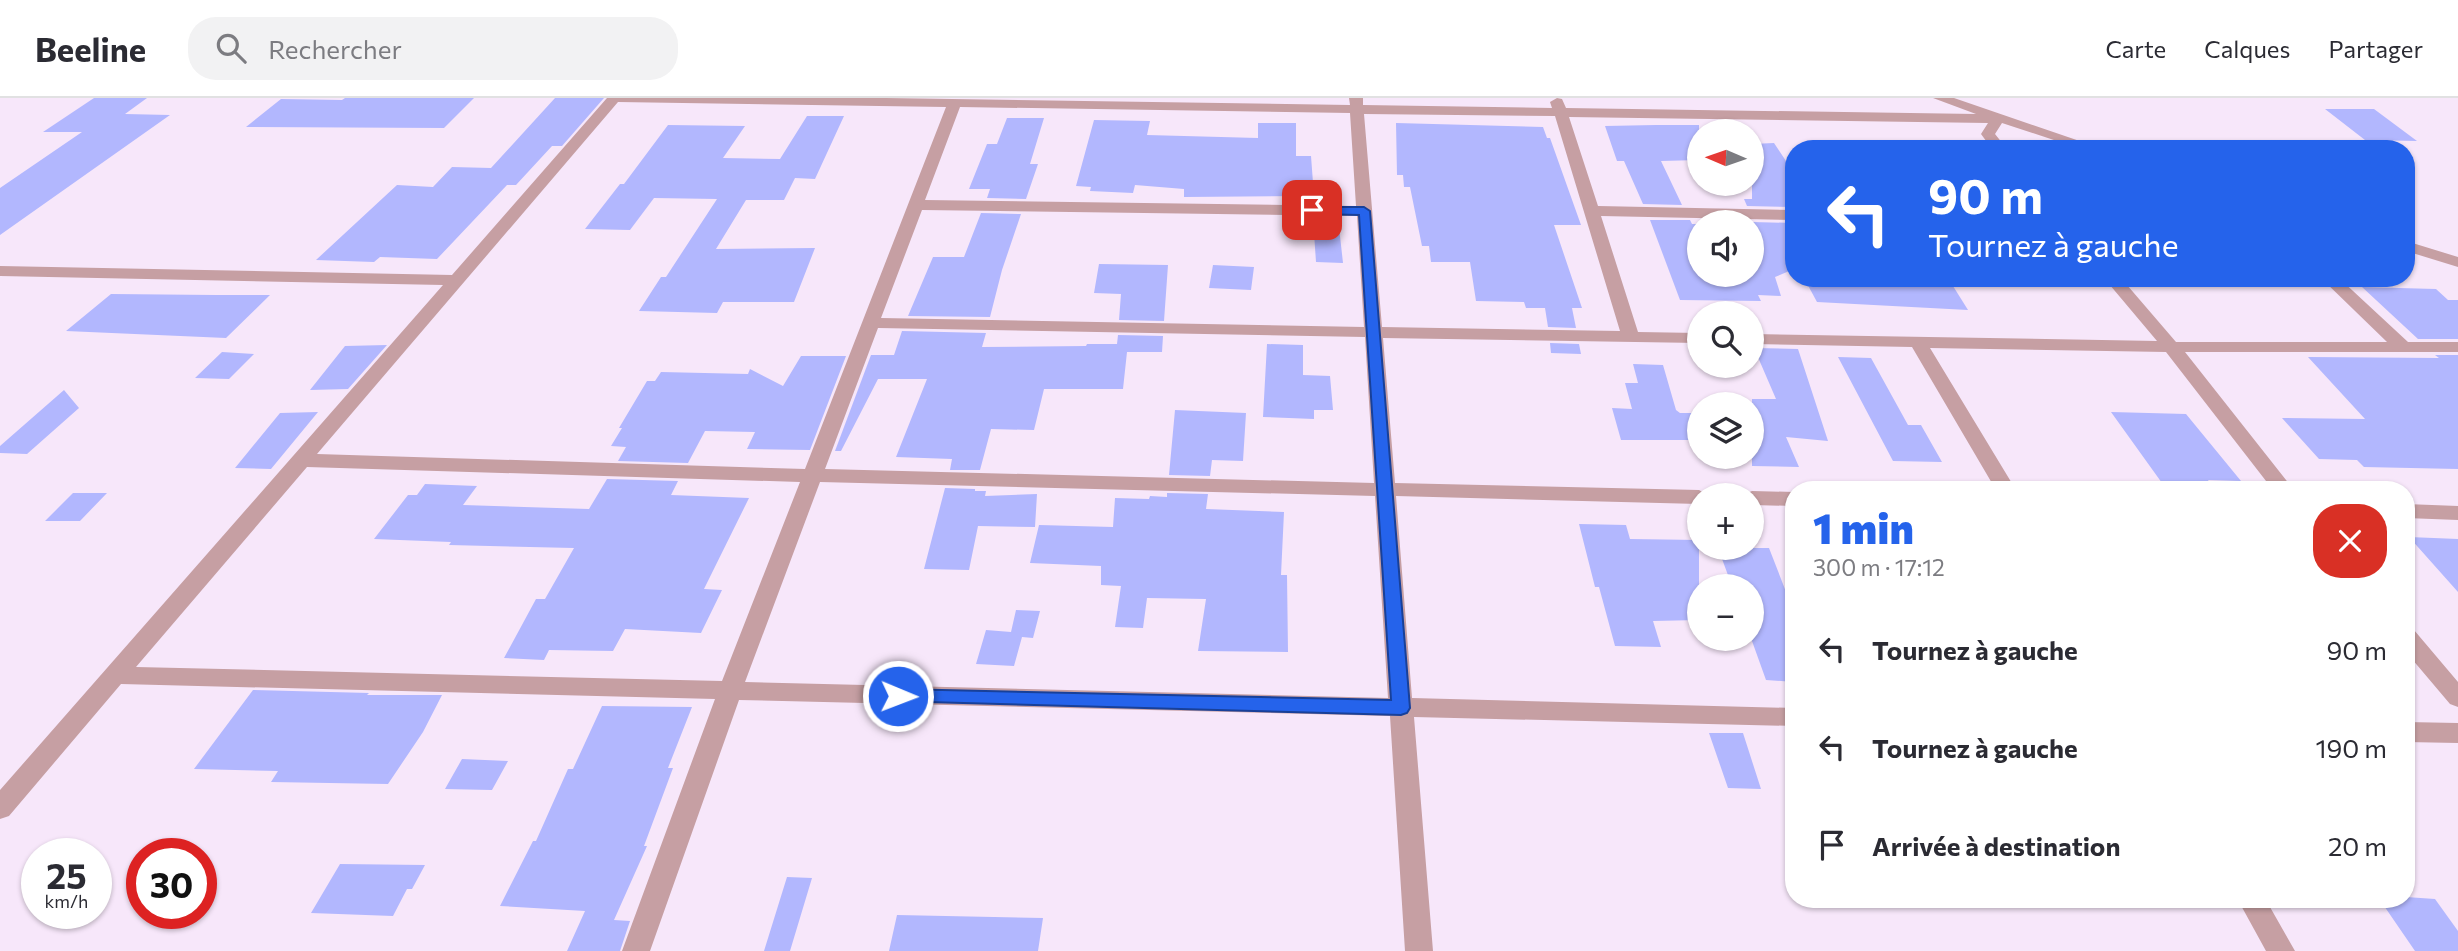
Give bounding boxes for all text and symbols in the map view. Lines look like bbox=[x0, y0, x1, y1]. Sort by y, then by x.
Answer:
search box bbox=[188, 17, 678, 80]
text: Beeline bbox=[35, 28, 146, 69]
icon: search bbox=[212, 29, 250, 67]
text: Rechercher bbox=[268, 33, 402, 64]
text: Carte bbox=[2105, 34, 2166, 63]
text: Calques bbox=[2204, 34, 2290, 63]
text: Partager bbox=[2328, 34, 2423, 63]
north arrow bbox=[1687, 119, 1764, 196]
map controls bbox=[1687, 119, 1764, 651]
text: 90 m bbox=[1928, 164, 2043, 224]
icon: left bbox=[1813, 168, 1904, 259]
pin bbox=[1282, 180, 1342, 240]
icon: arrive bbox=[1293, 191, 1331, 229]
button: sound bbox=[1687, 210, 1764, 287]
text: Tournez à gauche bbox=[1928, 224, 2179, 264]
button: search bbox=[1687, 301, 1764, 378]
button: layers bbox=[1687, 392, 1764, 469]
button: + bbox=[1687, 483, 1764, 560]
text: 1 min bbox=[1813, 501, 1914, 553]
button: close bbox=[2313, 504, 2387, 578]
text: 300 m · 17:12 bbox=[1813, 553, 1945, 581]
button: − bbox=[1687, 574, 1764, 651]
icon: left bbox=[1813, 630, 1851, 668]
text: Tournez à gauche bbox=[1872, 634, 2078, 665]
text: 90 m bbox=[2327, 634, 2387, 665]
position arrow bbox=[861, 659, 935, 733]
icon: left bbox=[1813, 728, 1851, 766]
text: Tournez à gauche bbox=[1872, 732, 2078, 763]
text: 190 m bbox=[2315, 732, 2387, 763]
icon: arrive bbox=[1813, 826, 1851, 864]
text: Arrivée à destination bbox=[1872, 830, 2120, 861]
text: 20 m bbox=[2328, 830, 2387, 861]
speed limit sign: 30 bbox=[126, 838, 217, 929]
text: 25 bbox=[46, 853, 87, 896]
text: km/h bbox=[45, 890, 88, 912]

